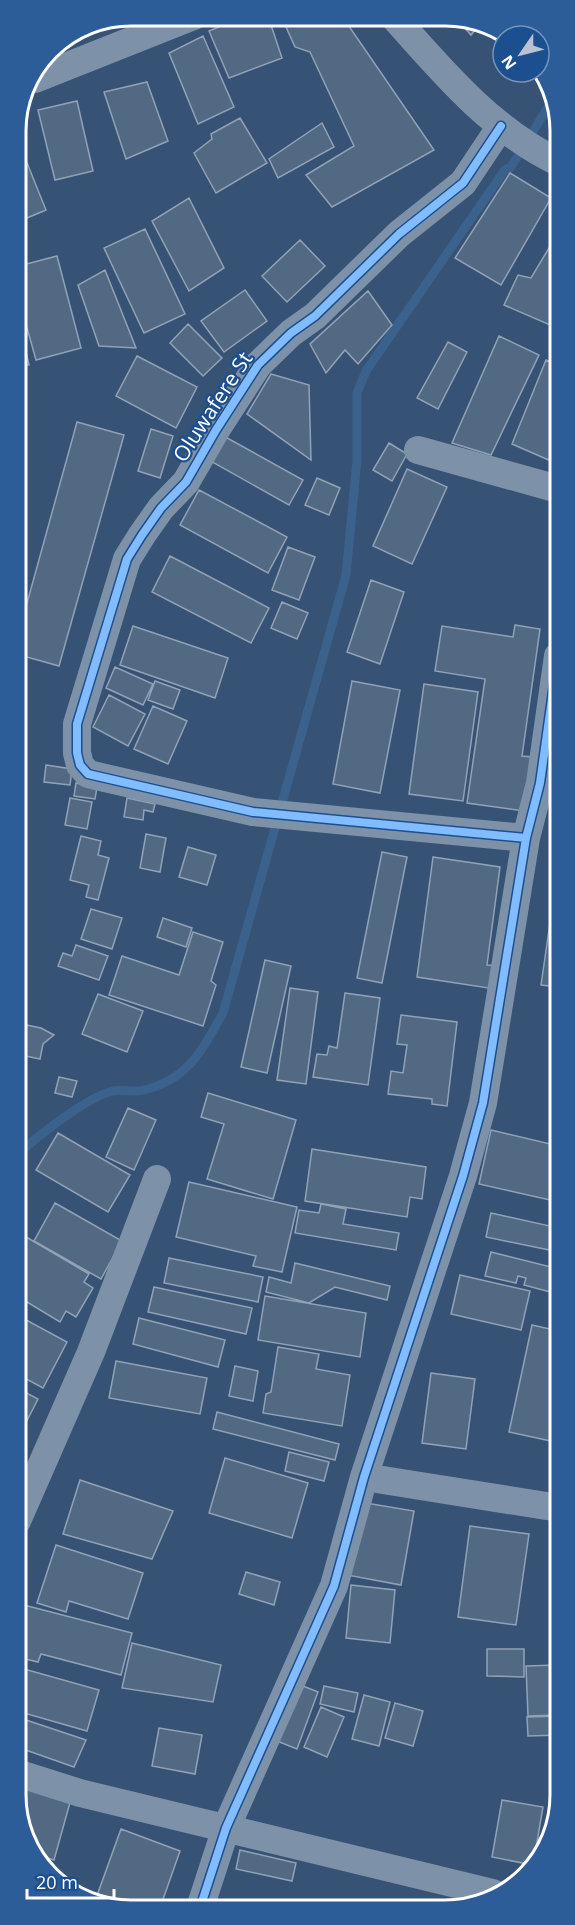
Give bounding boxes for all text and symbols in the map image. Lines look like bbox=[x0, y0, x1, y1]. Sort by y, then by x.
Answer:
north arrow bbox=[491, 24, 551, 84]
text: N bbox=[496, 51, 521, 74]
street label: Oluwafere St bbox=[166, 346, 258, 467]
scale bar bbox=[27, 1862, 114, 1900]
text: 20 m bbox=[36, 1870, 78, 1894]

